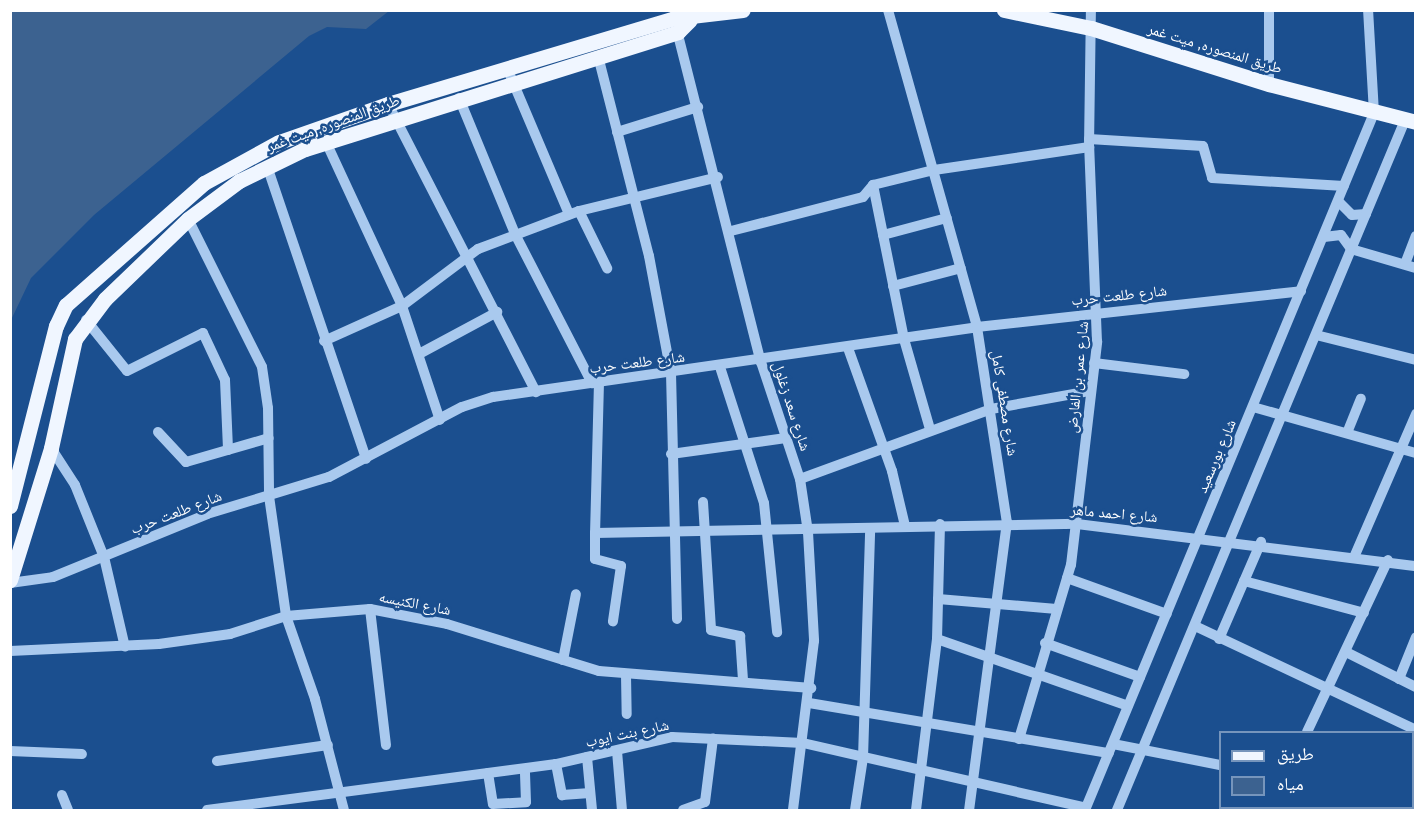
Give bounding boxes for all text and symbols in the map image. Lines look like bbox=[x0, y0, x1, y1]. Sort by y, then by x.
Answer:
street label: طريق المنصوره, ميت غمر bbox=[1146, 19, 1284, 77]
street label: طريق المنصوره, ميت غمر bbox=[264, 91, 402, 155]
street label: شارع طلعت حرب bbox=[1070, 281, 1168, 309]
street label: شارع عمر بن الفارض bbox=[1062, 320, 1092, 434]
street label: شارع طلعت حرب bbox=[588, 347, 686, 377]
street label: شارع مصطفى كامل bbox=[988, 349, 1022, 457]
street label: شارع سعد زغلول bbox=[769, 359, 815, 453]
street label: شارع بورسعيد bbox=[1192, 416, 1240, 496]
street label: شارع طلعت حرب bbox=[128, 486, 224, 538]
street label: شارع احمد ماهر bbox=[1070, 500, 1158, 526]
street label: شارع الكنيسه bbox=[378, 587, 452, 619]
street label: شارع بنت ايوب bbox=[584, 715, 670, 751]
legend bbox=[1219, 731, 1414, 809]
text: طريق bbox=[1277, 744, 1314, 764]
text: مياه bbox=[1277, 774, 1304, 794]

